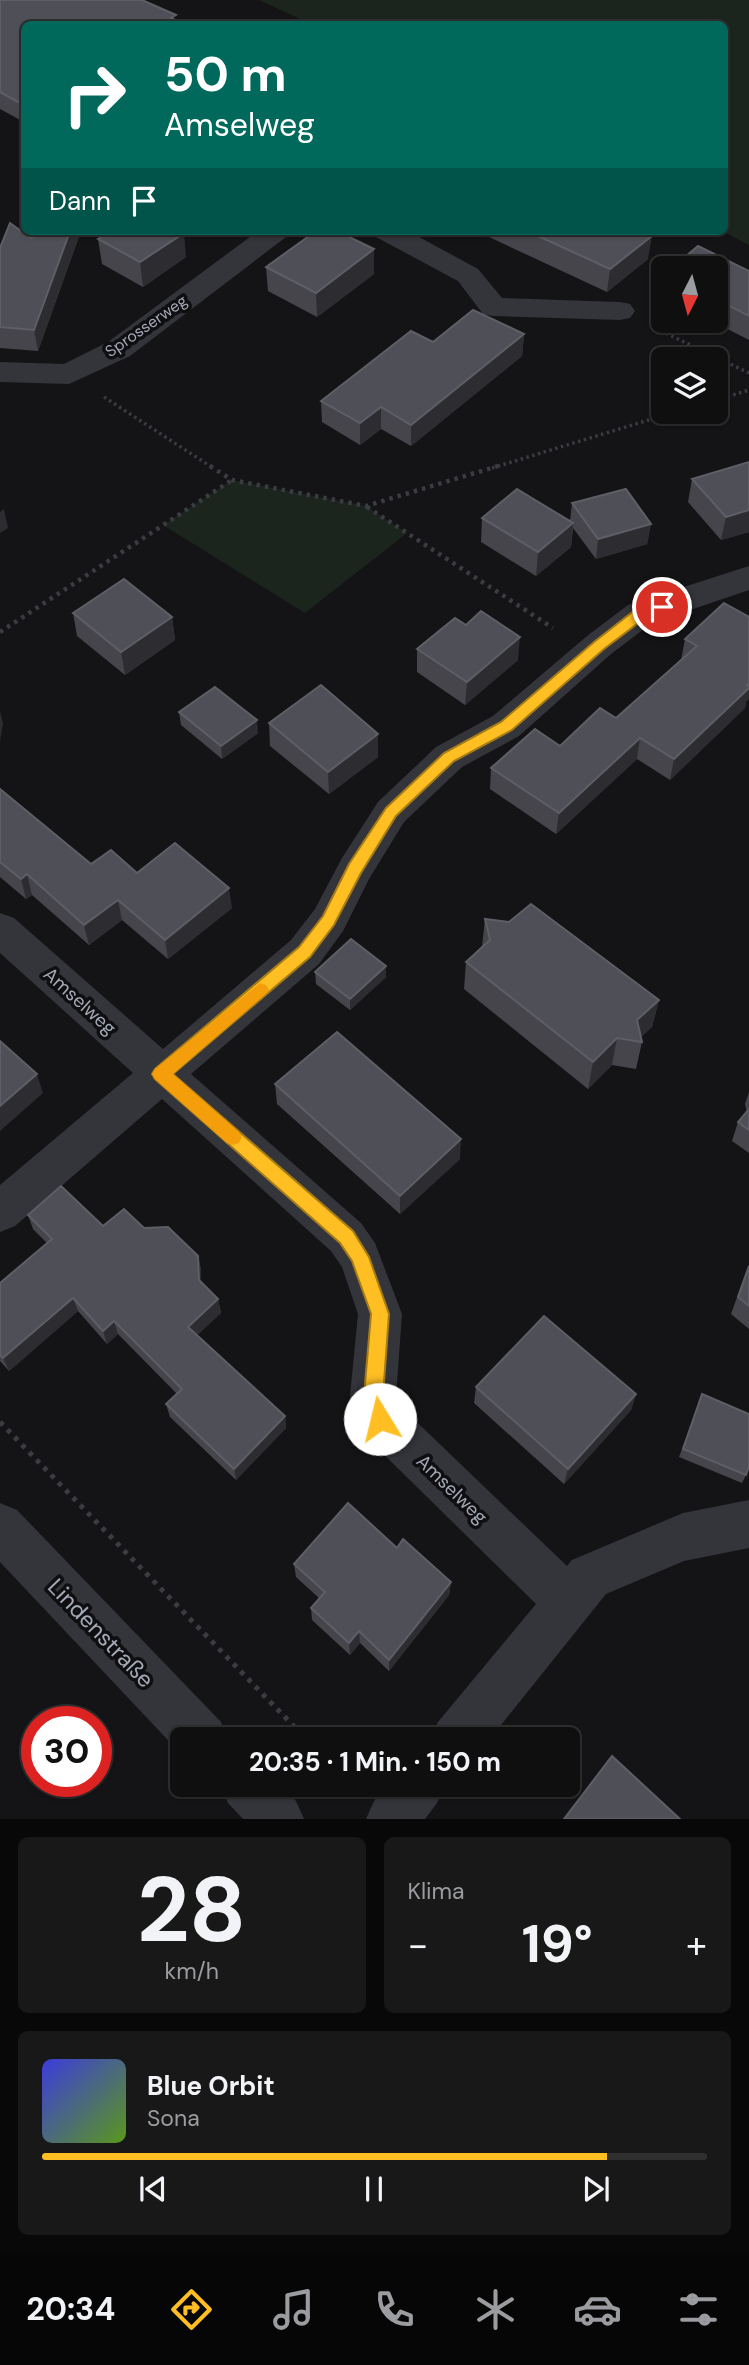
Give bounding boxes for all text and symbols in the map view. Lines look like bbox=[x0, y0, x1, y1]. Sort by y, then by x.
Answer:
text: 50 m bbox=[164, 42, 287, 106]
icon: right bbox=[49, 49, 140, 140]
text: Amselweg bbox=[164, 104, 315, 146]
icon: arrive bbox=[125, 182, 163, 220]
text: Dann bbox=[49, 184, 111, 218]
north arrow bbox=[651, 256, 728, 332]
map controls bbox=[651, 256, 728, 424]
street label: Sprosserweg bbox=[101, 290, 191, 362]
button: layers bbox=[651, 347, 728, 424]
pin bbox=[632, 577, 692, 637]
icon: arrive bbox=[643, 588, 681, 626]
street label: Amselweg bbox=[38, 962, 122, 1041]
position arrow bbox=[343, 1382, 417, 1456]
street label: Amselweg bbox=[411, 1449, 493, 1529]
street label: Lindenstraße bbox=[41, 1572, 161, 1694]
speed limit sign: 30 bbox=[21, 1706, 112, 1797]
text: 20:35 · 1 Min. · 150 m bbox=[249, 1745, 501, 1779]
text: 28 bbox=[137, 1851, 246, 1969]
text: Klima bbox=[408, 1876, 465, 1906]
text: 19° bbox=[522, 1910, 593, 1978]
text: − bbox=[408, 1920, 428, 1970]
text: + bbox=[686, 1920, 707, 1970]
text: km/h bbox=[165, 1956, 219, 1986]
text: Blue Orbit bbox=[147, 2069, 275, 2103]
text: Sona bbox=[147, 2103, 200, 2133]
icon: previous bbox=[134, 2170, 172, 2208]
icon: pause bbox=[355, 2170, 393, 2208]
icon: next bbox=[577, 2170, 615, 2208]
icon: directions bbox=[167, 2285, 216, 2334]
icon: music bbox=[269, 2285, 318, 2334]
icon: phone bbox=[370, 2285, 419, 2334]
icon: climate bbox=[471, 2285, 520, 2334]
icon: car bbox=[573, 2285, 622, 2334]
icon: filters bbox=[674, 2285, 723, 2334]
text: 20:34 bbox=[26, 2288, 115, 2330]

